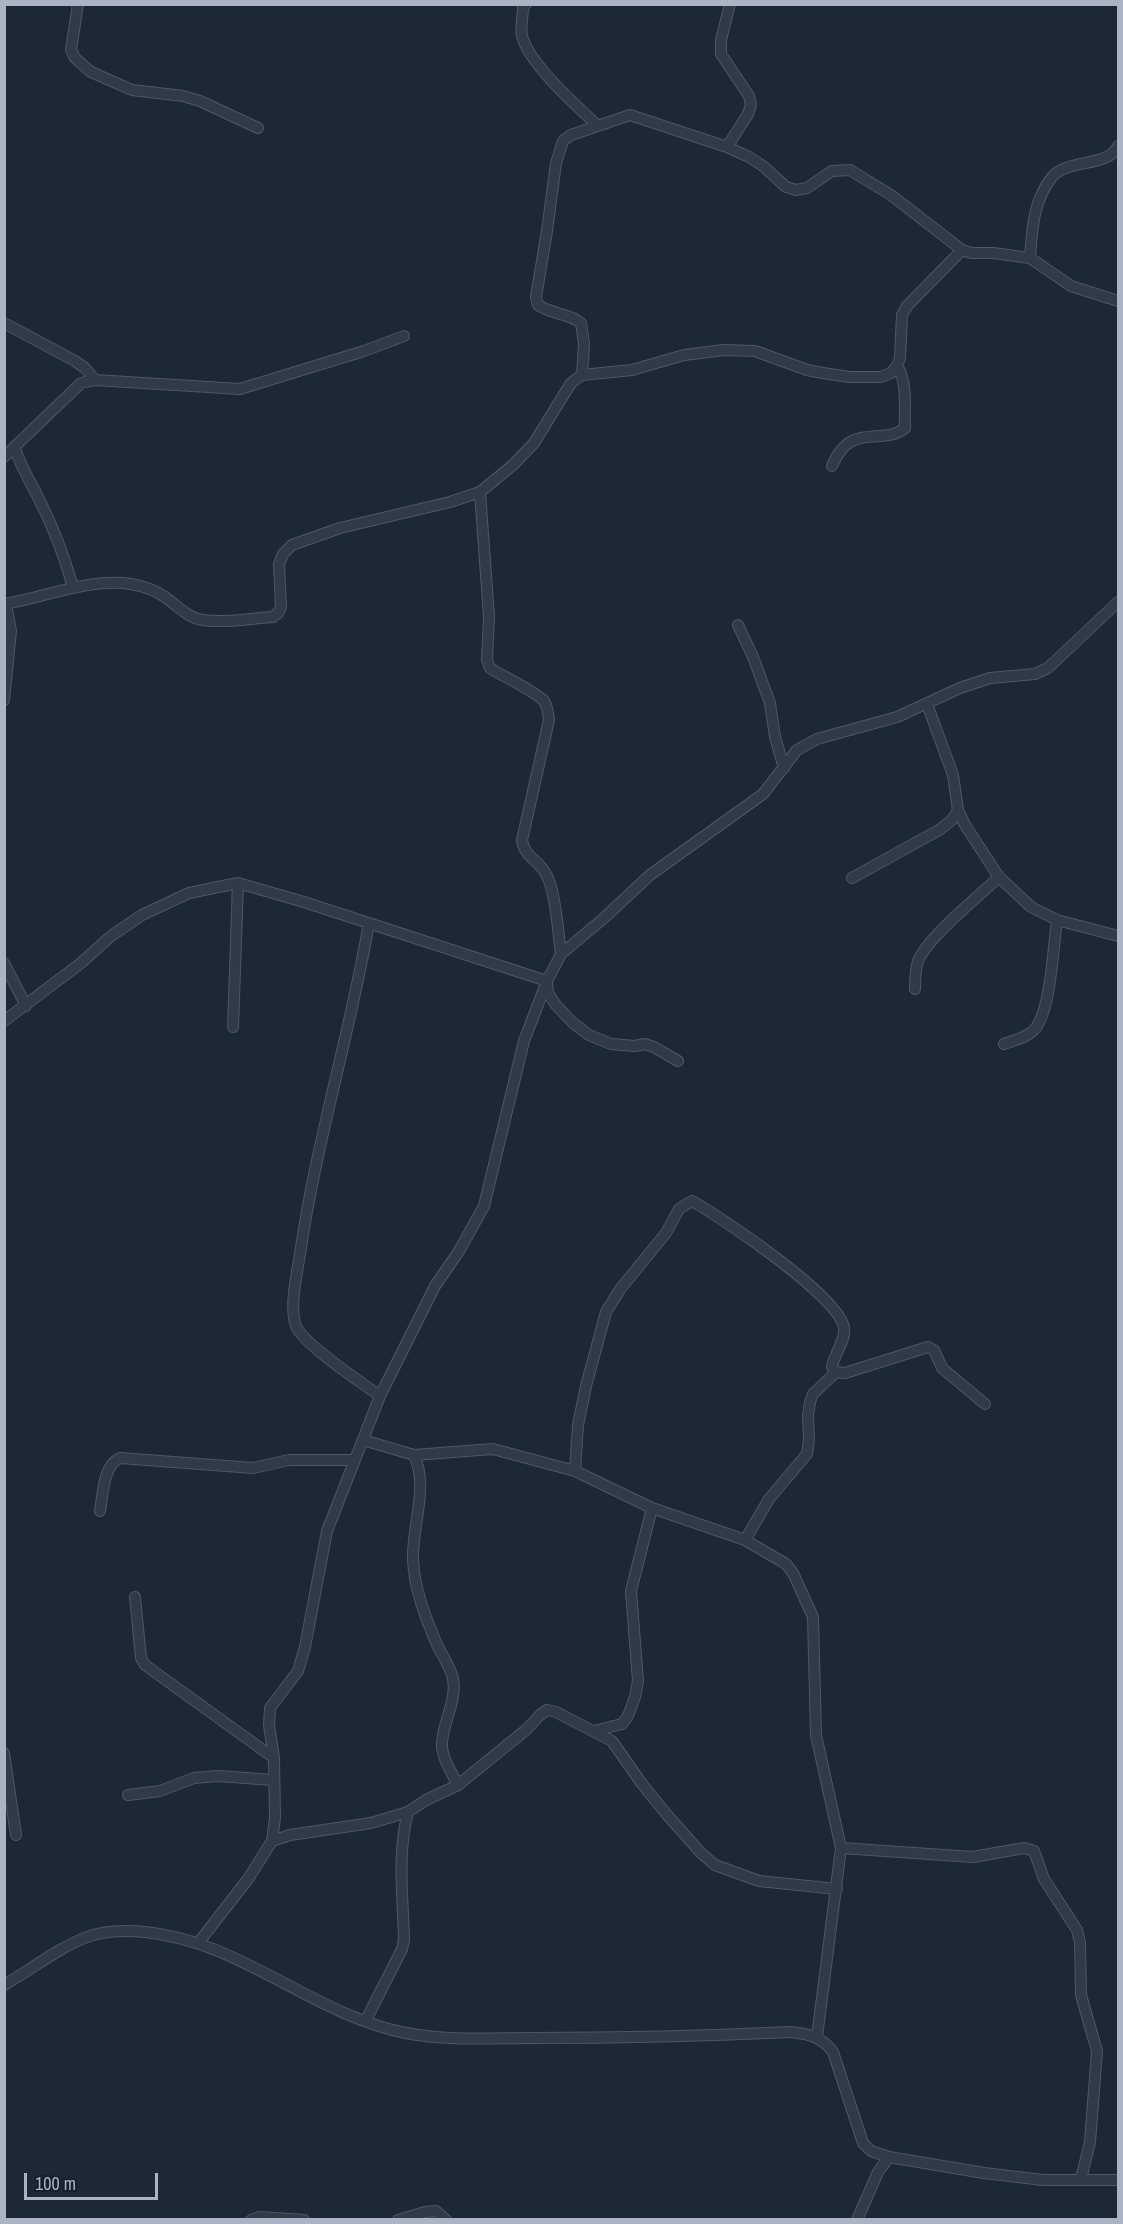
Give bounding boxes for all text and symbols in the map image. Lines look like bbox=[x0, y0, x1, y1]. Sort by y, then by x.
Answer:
scale bar bbox=[27, 2161, 160, 2199]
text: 100 m bbox=[35, 2171, 76, 2196]

